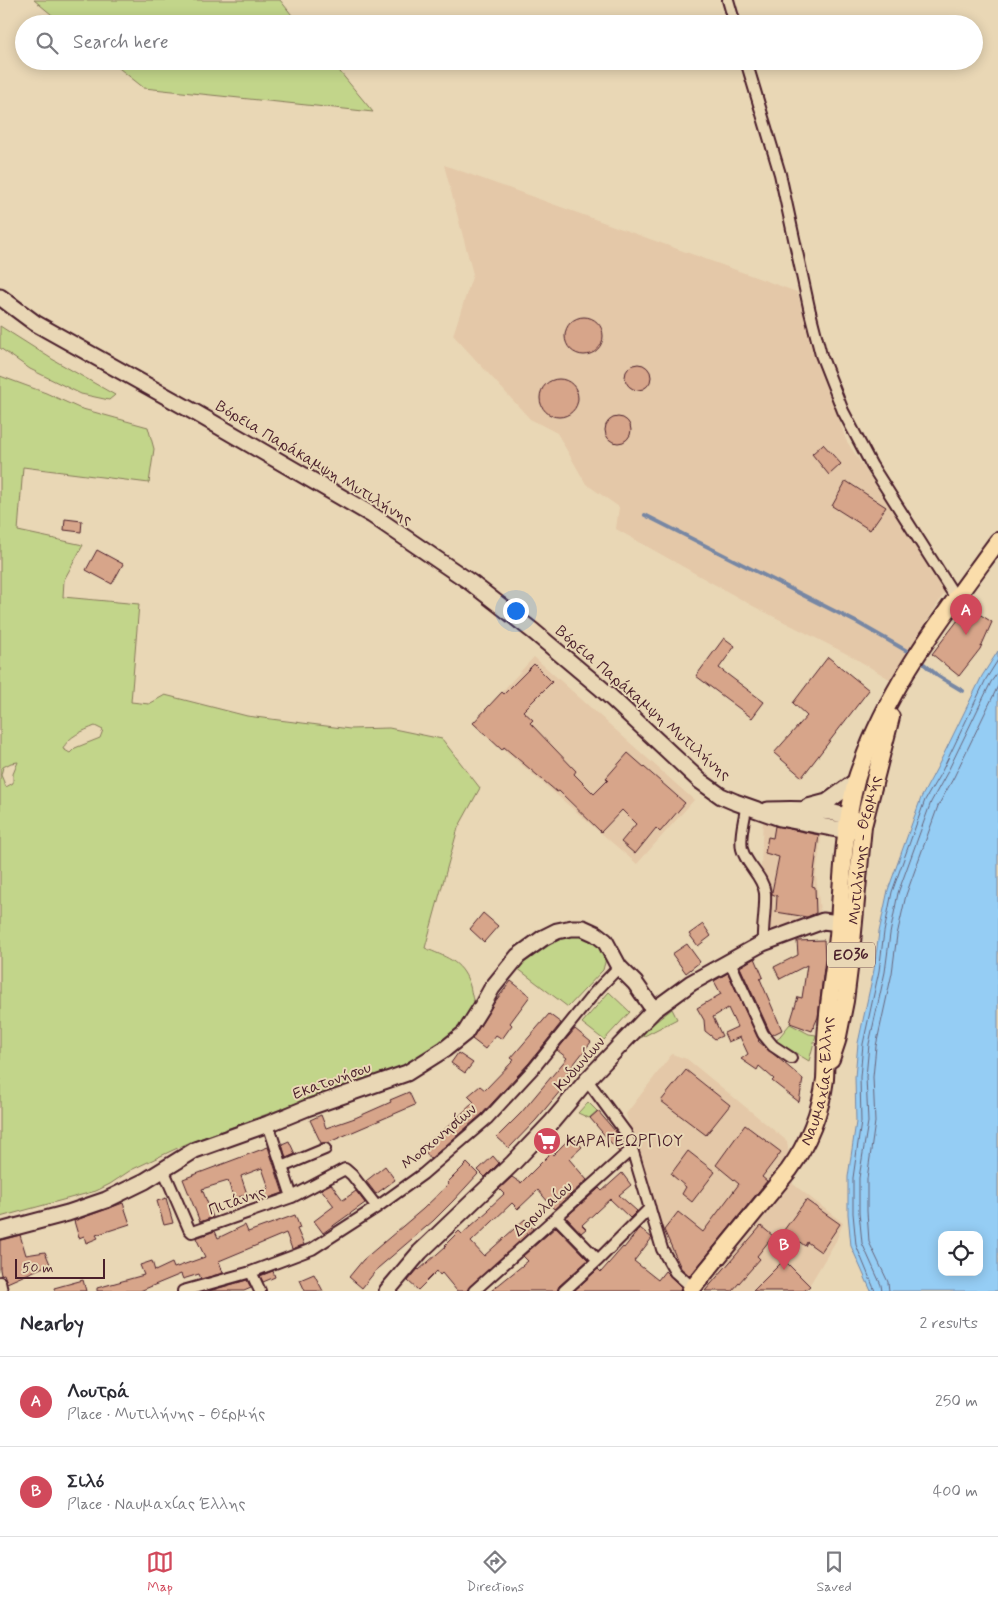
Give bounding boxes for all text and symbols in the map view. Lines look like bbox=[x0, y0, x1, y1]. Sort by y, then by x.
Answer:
search box bbox=[15, 15, 983, 70]
icon: search bbox=[33, 29, 61, 57]
text: Search here bbox=[73, 30, 169, 55]
street label: Βόρεια Παράκαμψη Μυτιλήνης bbox=[212, 396, 416, 530]
pin: A bbox=[950, 594, 982, 635]
your location bbox=[503, 598, 529, 624]
street label: Βόρεια Παράκαμψη Μυτιλήνης bbox=[551, 621, 735, 785]
street label: Μυτιλήνης - Θερμής bbox=[843, 773, 886, 926]
road number: ΕΟ36 bbox=[827, 942, 875, 968]
street label: Ναυμαχίας Έλλης bbox=[795, 1016, 838, 1149]
street label: Κυδωνίων bbox=[550, 1032, 610, 1096]
street label: Εκατονήσου bbox=[290, 1057, 374, 1105]
street label: Μοσχονησίων bbox=[397, 1099, 481, 1175]
supermarket icon: ΚΑΡΑΓΕΩΡΓΙΟΥ bbox=[532, 1126, 562, 1156]
place label: ΚΑΡΑΓΕΩΡΓΙΟΥ bbox=[566, 1131, 683, 1152]
street label: Δορυλαίου bbox=[509, 1177, 577, 1241]
street label: Πιτάνης bbox=[206, 1181, 268, 1221]
pin: B bbox=[768, 1229, 800, 1270]
map controls bbox=[938, 1231, 983, 1276]
button: locate bbox=[938, 1231, 983, 1276]
scale bar bbox=[15, 1256, 105, 1279]
text: 50 m bbox=[22, 1259, 53, 1277]
text: Nearby bbox=[20, 1310, 84, 1338]
text: 2 results bbox=[920, 1313, 978, 1334]
text: Λουτρά bbox=[67, 1379, 129, 1404]
text: A bbox=[31, 1391, 41, 1412]
text: 250 m bbox=[935, 1391, 978, 1412]
text: Place · Μυτιλήνης - Θερμής bbox=[67, 1404, 265, 1425]
text: Σιλό bbox=[67, 1469, 104, 1494]
text: B bbox=[31, 1481, 41, 1502]
text: 400 m bbox=[933, 1481, 978, 1502]
text: Place · Ναυμαχίας Έλλης bbox=[67, 1494, 246, 1515]
tab: Map bbox=[146, 1548, 174, 1596]
tab: Directions bbox=[467, 1548, 524, 1596]
tab: Saved bbox=[816, 1548, 852, 1596]

